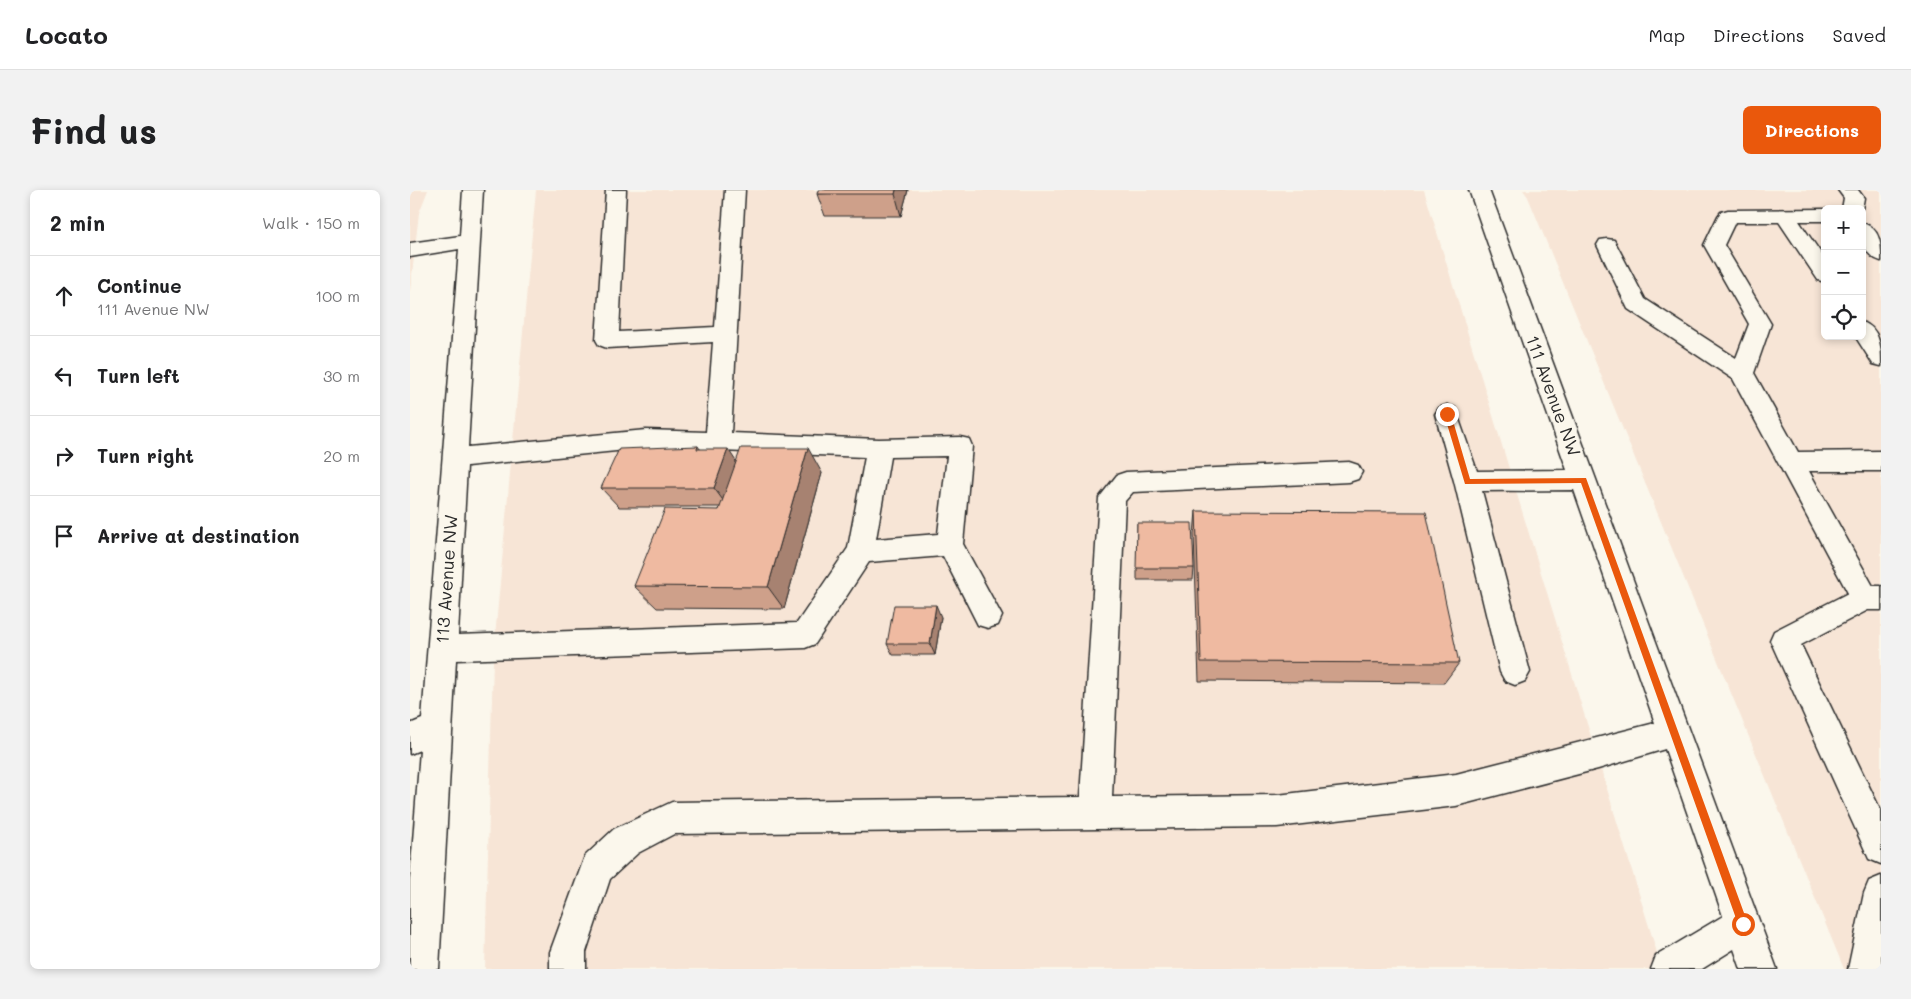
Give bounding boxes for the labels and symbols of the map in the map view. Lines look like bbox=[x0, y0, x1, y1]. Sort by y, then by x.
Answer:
street label: 111 Avenue NW bbox=[1521, 332, 1587, 459]
route end bbox=[1436, 403, 1459, 426]
street label: 113 Avenue NW bbox=[430, 513, 462, 644]
route start bbox=[1732, 913, 1755, 936]

